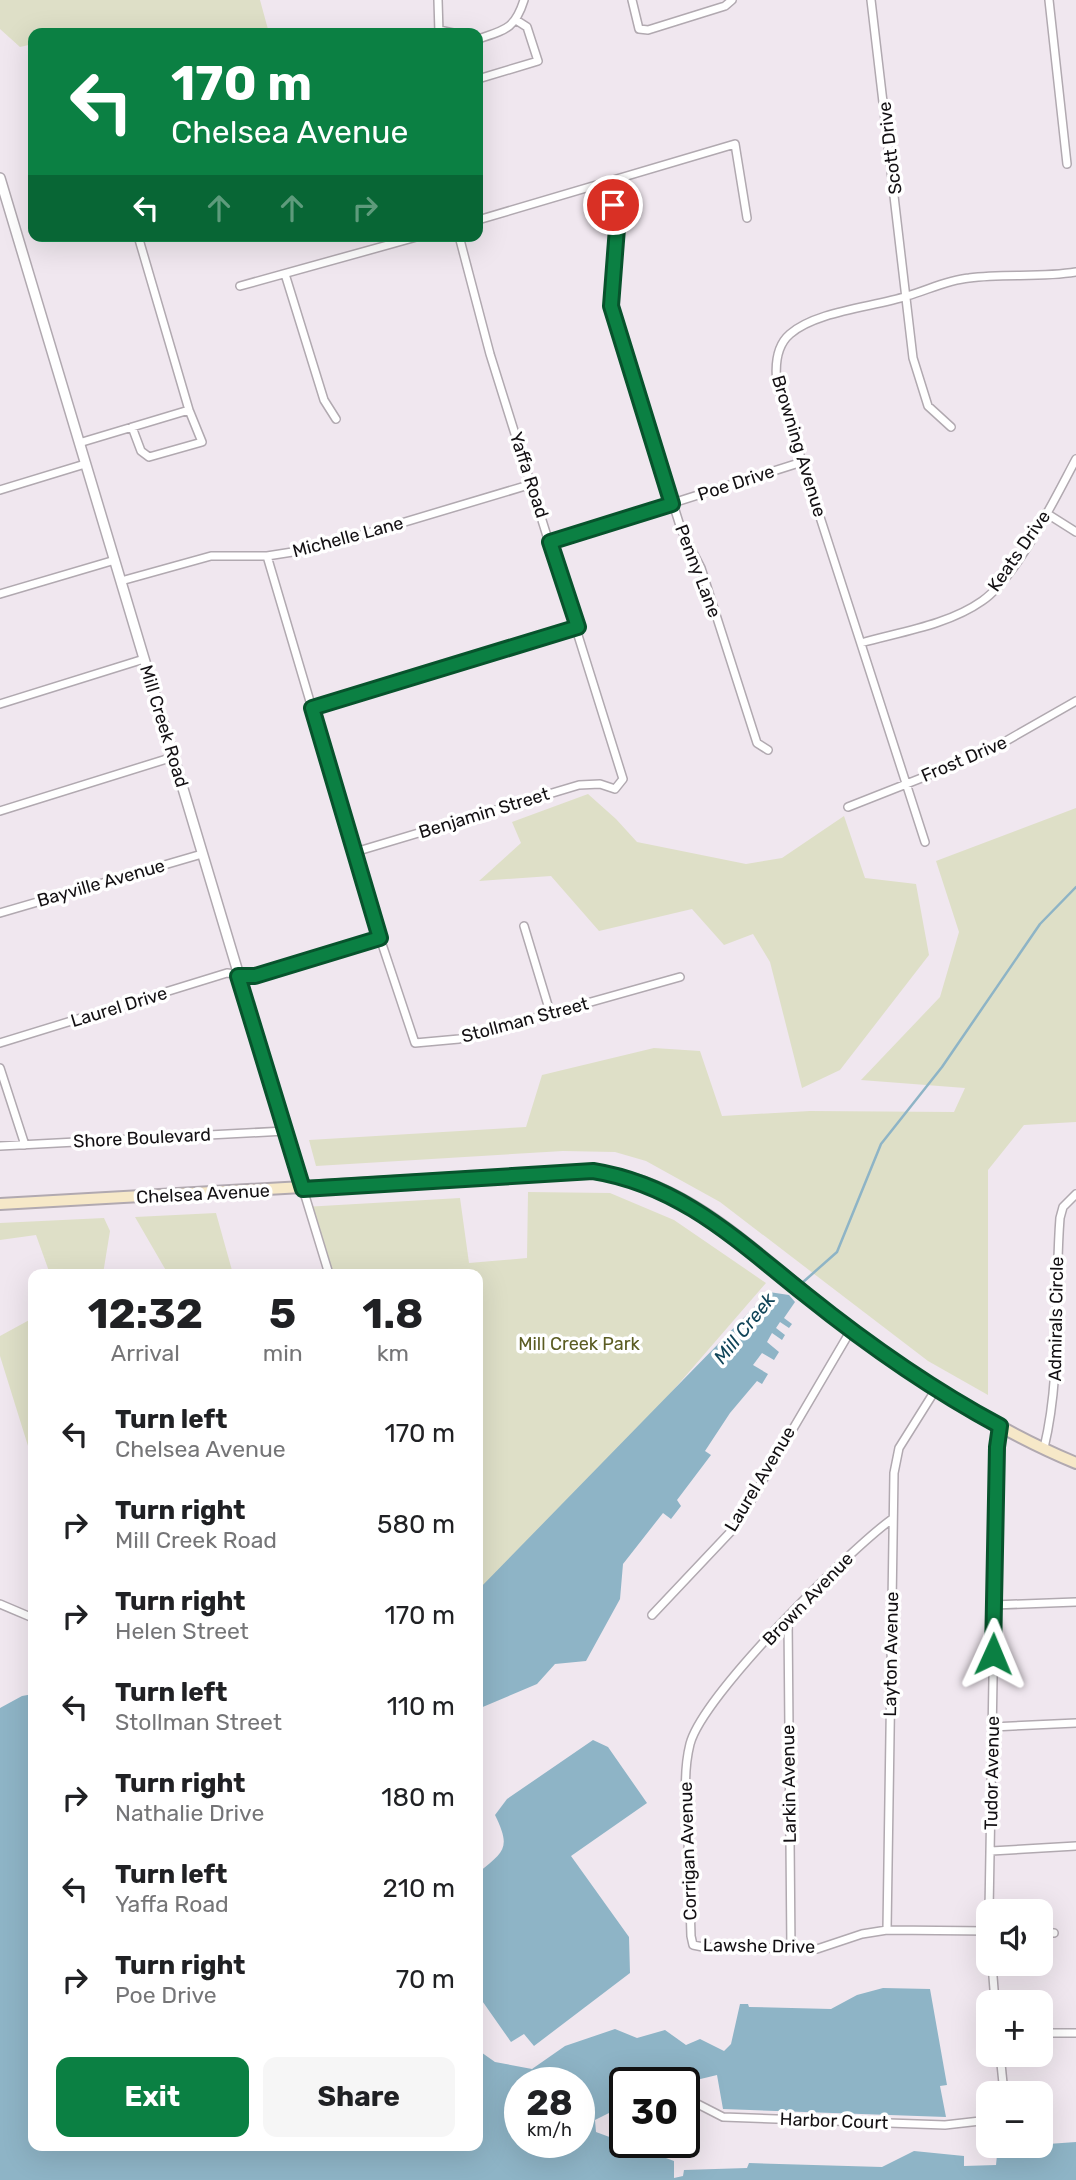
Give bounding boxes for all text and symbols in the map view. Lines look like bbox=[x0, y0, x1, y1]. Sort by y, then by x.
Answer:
text: 170 m bbox=[171, 54, 312, 112]
icon: left bbox=[56, 56, 147, 147]
street label: Scott Drive bbox=[873, 100, 907, 196]
text: Chelsea Avenue bbox=[171, 113, 408, 151]
pin bbox=[583, 175, 643, 235]
icon: arrive bbox=[594, 186, 632, 224]
icon: left bbox=[127, 189, 165, 227]
icon: ahead bbox=[200, 189, 238, 227]
icon: ahead bbox=[273, 189, 311, 227]
icon: right bbox=[346, 189, 384, 227]
street label: Browning Avenue bbox=[767, 372, 831, 520]
street label: Yaffa Road bbox=[505, 429, 553, 521]
street label: Poe Drive bbox=[695, 460, 777, 506]
street label: Keats Drive bbox=[983, 506, 1055, 596]
street label: Michelle Lane bbox=[290, 512, 406, 562]
street label: Penny Lane bbox=[670, 521, 726, 621]
street label: Mill Creek Road bbox=[135, 662, 193, 790]
street label: Frost Drive bbox=[918, 731, 1010, 787]
street label: Benjamin Street bbox=[416, 783, 552, 843]
street label: Bayville Avenue bbox=[35, 854, 167, 912]
street label: Laurel Drive bbox=[68, 982, 170, 1032]
street label: Stollman Street bbox=[459, 992, 591, 1048]
street label: Shore Boulevard bbox=[73, 1123, 211, 1153]
street label: Chelsea Avenue bbox=[136, 1180, 270, 1208]
street label: Admirals Circle bbox=[1044, 1256, 1068, 1382]
water label: Mill Creek bbox=[709, 1288, 780, 1368]
text: 12:32 bbox=[88, 1289, 203, 1339]
text: 5 bbox=[269, 1289, 296, 1339]
text: 1.8 bbox=[362, 1289, 423, 1339]
park label: Mill Creek Park bbox=[518, 1333, 640, 1355]
text: Arrival bbox=[111, 1339, 180, 1367]
text: min bbox=[263, 1339, 303, 1367]
text: km bbox=[377, 1339, 409, 1367]
text: Turn left bbox=[115, 1404, 227, 1435]
icon: left bbox=[56, 1415, 94, 1453]
text: 170 m bbox=[385, 1418, 455, 1449]
street label: Laurel Avenue bbox=[720, 1422, 800, 1536]
text: Chelsea Avenue bbox=[115, 1435, 286, 1463]
text: Turn right bbox=[115, 1495, 245, 1526]
icon: right bbox=[56, 1506, 94, 1544]
text: 580 m bbox=[377, 1509, 455, 1540]
text: Mill Creek Road bbox=[115, 1526, 277, 1554]
street label: Brown Avenue bbox=[758, 1548, 858, 1650]
text: Turn right bbox=[115, 1586, 245, 1617]
street label: Layton Avenue bbox=[879, 1591, 903, 1717]
icon: right bbox=[56, 1597, 94, 1635]
text: 170 m bbox=[385, 1600, 455, 1631]
text: Helen Street bbox=[115, 1617, 249, 1645]
position arrow bbox=[956, 1617, 1030, 1691]
text: Turn left bbox=[115, 1677, 227, 1708]
icon: left bbox=[56, 1688, 94, 1726]
text: 110 m bbox=[387, 1691, 455, 1722]
text: Stollman Street bbox=[115, 1708, 282, 1736]
street label: Tudor Avenue bbox=[980, 1716, 1004, 1830]
street label: Larkin Avenue bbox=[777, 1725, 801, 1843]
text: Turn right bbox=[115, 1768, 245, 1799]
icon: right bbox=[56, 1779, 94, 1817]
street label: Corrigan Avenue bbox=[675, 1781, 701, 1921]
text: 180 m bbox=[381, 1782, 455, 1813]
text: Nathalie Drive bbox=[115, 1799, 264, 1827]
text: Turn left bbox=[115, 1859, 227, 1890]
icon: left bbox=[56, 1870, 94, 1908]
text: 210 m bbox=[383, 1873, 455, 1904]
text: Yaffa Road bbox=[115, 1890, 229, 1918]
map controls bbox=[976, 1899, 1053, 2158]
button: sound bbox=[976, 1899, 1053, 1976]
street label: Lawshe Drive bbox=[703, 1934, 815, 1958]
text: Turn right bbox=[115, 1950, 245, 1981]
icon: right bbox=[56, 1961, 94, 1999]
text: 70 m bbox=[396, 1964, 455, 1995]
text: Poe Drive bbox=[115, 1981, 217, 2009]
button: + bbox=[976, 1990, 1053, 2067]
button: Exit bbox=[56, 2057, 249, 2137]
button: Share bbox=[263, 2057, 455, 2137]
speed limit sign: 30 bbox=[609, 2067, 700, 2158]
button: − bbox=[976, 2081, 1053, 2158]
text: 28 bbox=[526, 2082, 573, 2124]
street label: Harbor Court bbox=[779, 2108, 889, 2134]
text: km/h bbox=[527, 2119, 572, 2141]

